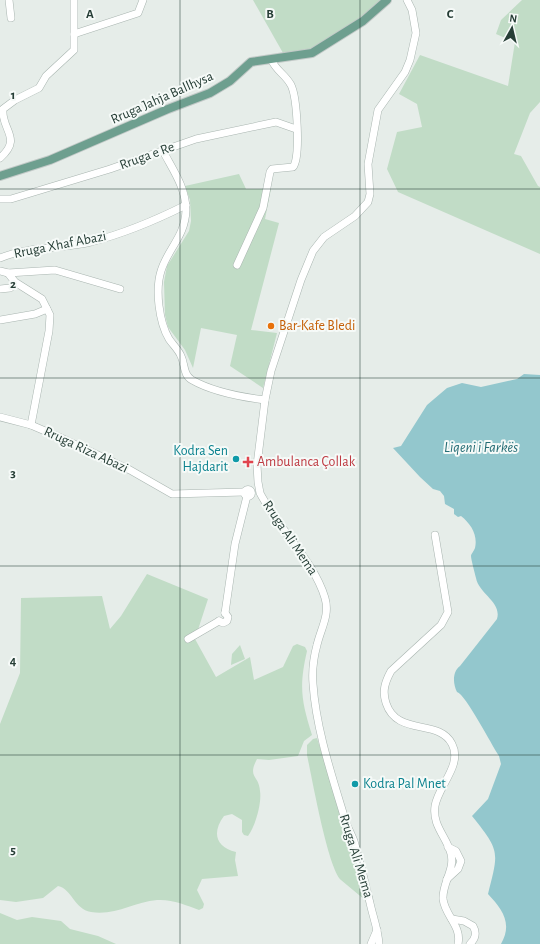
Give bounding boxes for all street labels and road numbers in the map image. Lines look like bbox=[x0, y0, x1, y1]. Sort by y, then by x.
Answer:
street label: Rruga Jahja Ballhysa bbox=[109, 69, 216, 127]
street label: Rruga e Re bbox=[118, 140, 176, 172]
street label: Rruga Xhaf Abazi bbox=[13, 229, 107, 261]
street label: Rruga Riza Abazi bbox=[42, 424, 130, 476]
street label: Rruga Ali Mema bbox=[260, 498, 320, 578]
street label: Rruga Ali Mema bbox=[337, 812, 376, 900]

